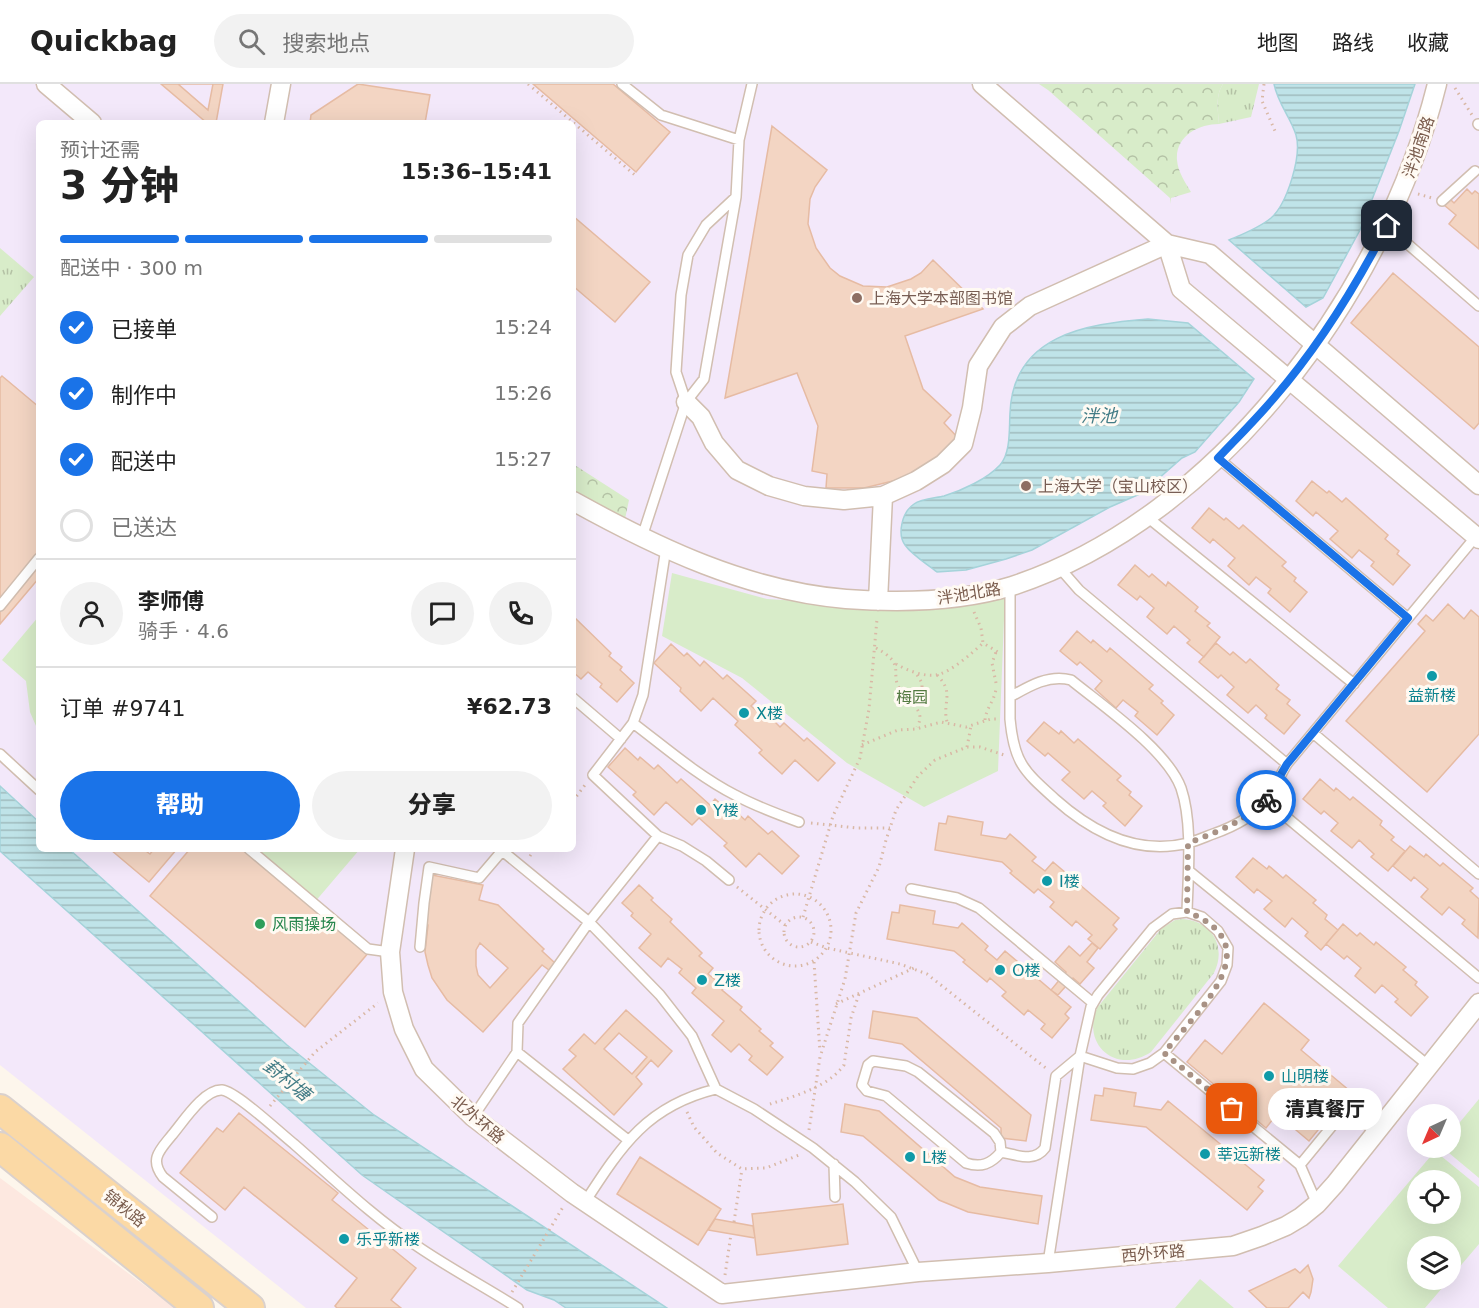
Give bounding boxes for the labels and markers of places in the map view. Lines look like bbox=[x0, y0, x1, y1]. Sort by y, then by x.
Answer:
pin bbox=[1361, 200, 1412, 251]
place label: 上海大学本部图书馆 bbox=[869, 289, 1013, 308]
marker: 上海大学本部图书馆 bbox=[850, 291, 864, 305]
place label: 上海大学（宝山校区） bbox=[1038, 477, 1198, 496]
marker: 上海大学（宝山校区） bbox=[1019, 479, 1033, 493]
marker: 益新楼 bbox=[1425, 669, 1439, 683]
place label: 益新楼 bbox=[1408, 686, 1456, 705]
place label: X楼 bbox=[756, 704, 783, 723]
marker: X楼 bbox=[737, 706, 751, 720]
place label: Y楼 bbox=[712, 801, 739, 820]
marker: Y楼 bbox=[694, 803, 708, 817]
place label: I楼 bbox=[1059, 872, 1080, 891]
marker: I楼 bbox=[1040, 874, 1054, 888]
place label: 风雨操场 bbox=[272, 915, 336, 934]
marker: 风雨操场 bbox=[253, 917, 267, 931]
place label: O楼 bbox=[1012, 961, 1041, 980]
marker: O楼 bbox=[993, 963, 1007, 977]
place label: Z楼 bbox=[714, 971, 741, 990]
marker: Z楼 bbox=[695, 973, 709, 987]
place label: 山明楼 bbox=[1281, 1067, 1329, 1086]
marker: 山明楼 bbox=[1262, 1069, 1276, 1083]
pin bbox=[1206, 1083, 1257, 1134]
callout: 清真餐厅 bbox=[1268, 1088, 1382, 1130]
place label: 莘远新楼 bbox=[1217, 1145, 1281, 1164]
marker: 莘远新楼 bbox=[1198, 1147, 1212, 1161]
place label: L楼 bbox=[922, 1148, 947, 1167]
marker: L楼 bbox=[903, 1150, 917, 1164]
place label: 乐乎新楼 bbox=[356, 1230, 420, 1249]
marker: 乐乎新楼 bbox=[337, 1232, 351, 1246]

